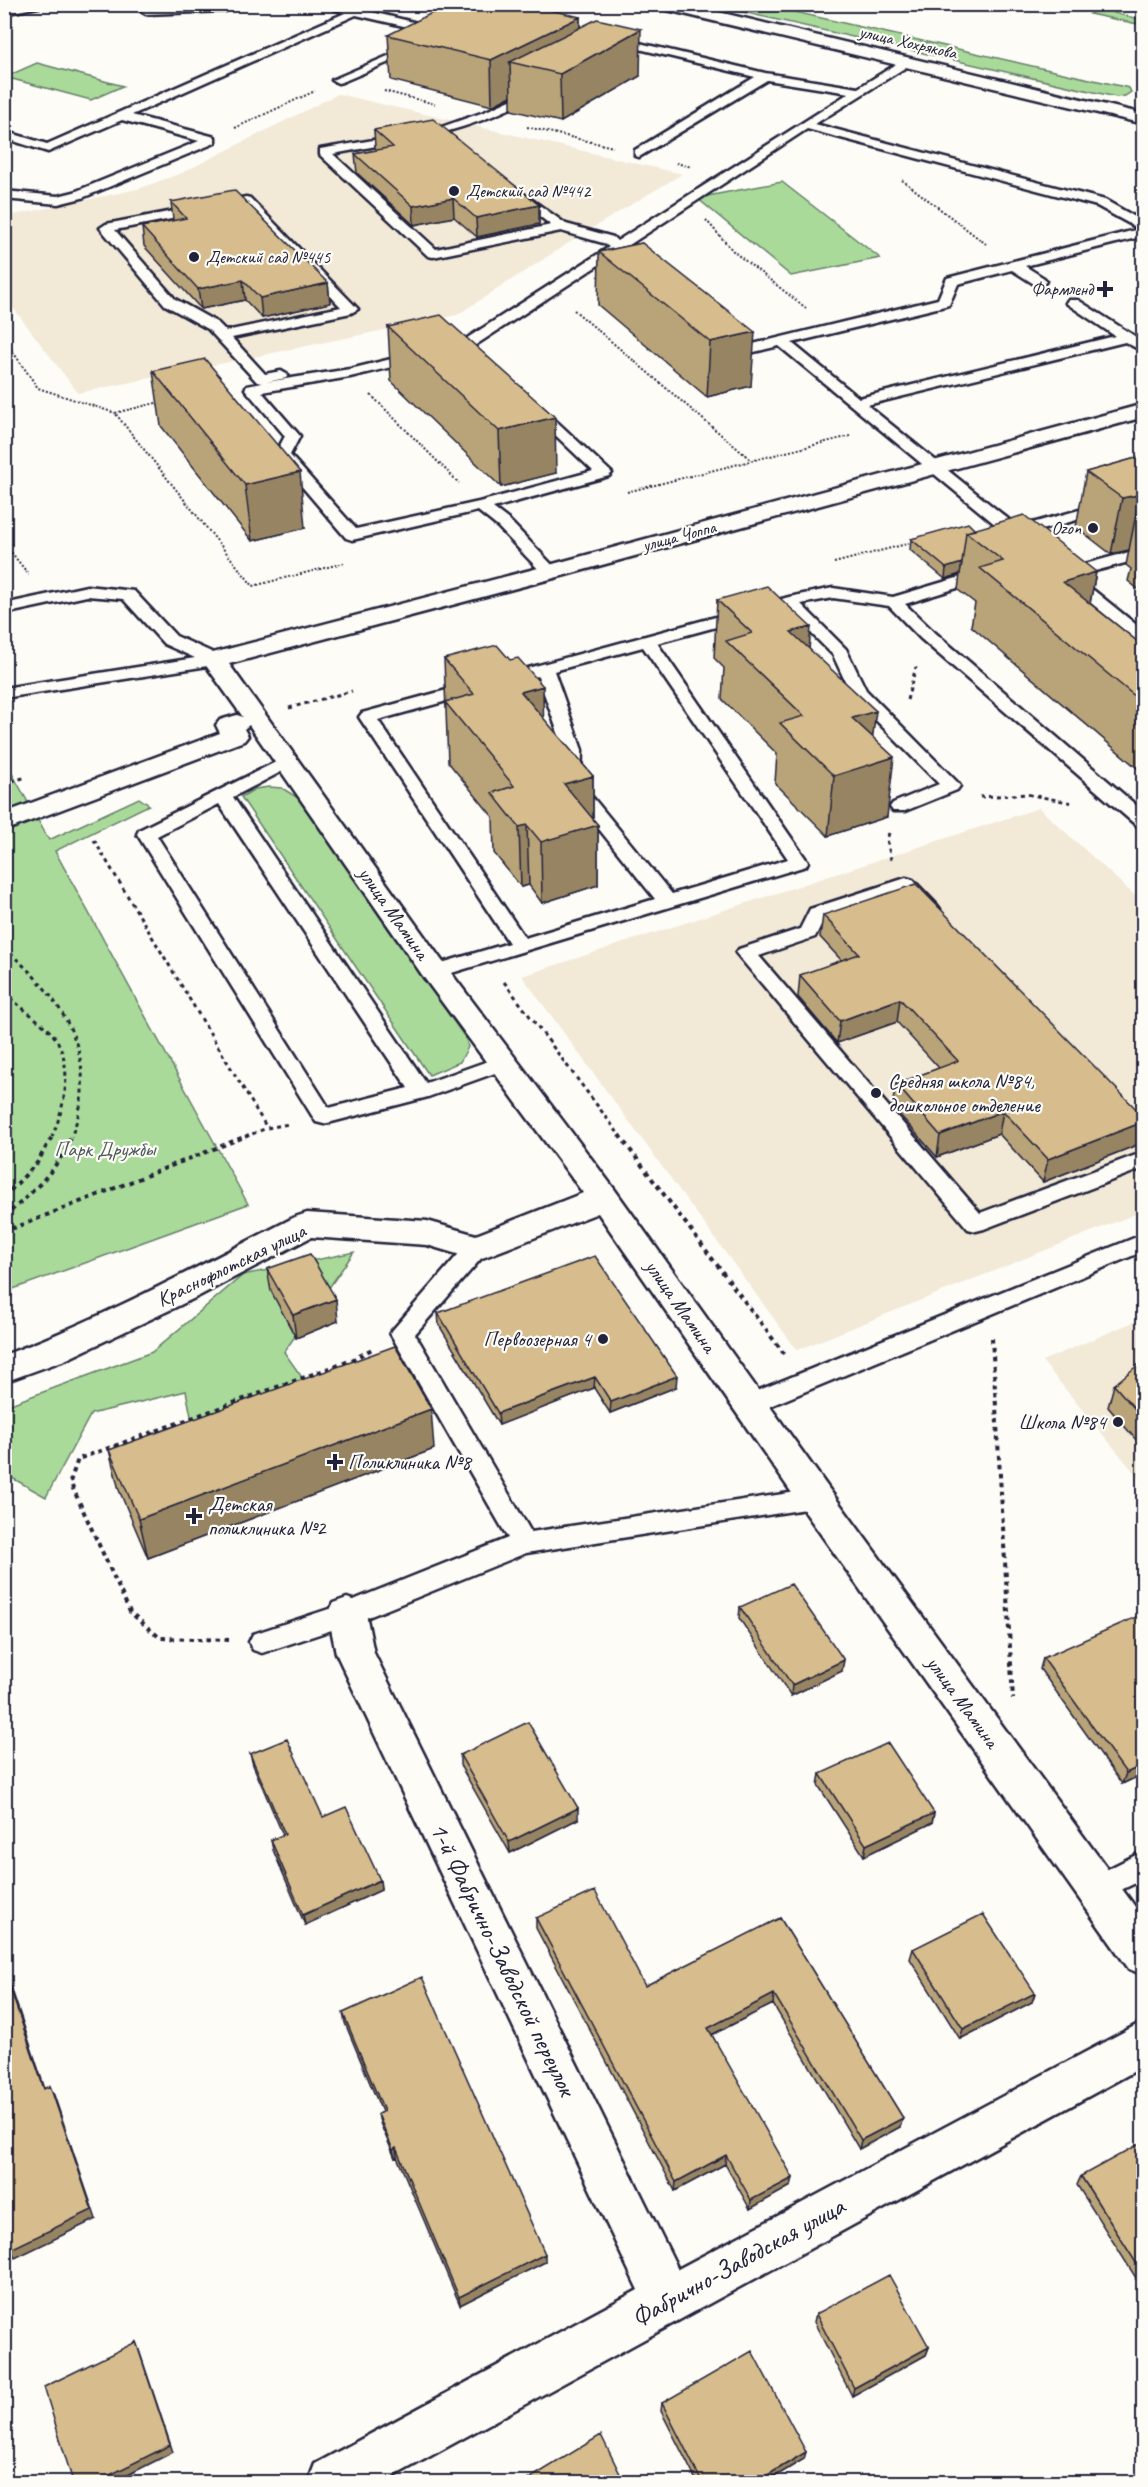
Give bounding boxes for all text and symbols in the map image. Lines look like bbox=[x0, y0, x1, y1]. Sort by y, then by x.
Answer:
street label: улица Хохрякова bbox=[856, 20, 960, 64]
place label: Детский сад №442 bbox=[466, 180, 592, 202]
marker: Детский сад №442 bbox=[447, 184, 461, 198]
place label: Детский сад №445 bbox=[206, 246, 331, 268]
marker: Детский сад №445 bbox=[187, 250, 201, 264]
place label: Фармленд bbox=[1031, 278, 1095, 300]
marker: Фармленд bbox=[1098, 282, 1112, 296]
street label: улица Чоппа bbox=[639, 515, 720, 557]
place label: Ozon bbox=[1051, 517, 1082, 539]
marker: Ozon bbox=[1086, 521, 1100, 535]
street label: улица Мамина bbox=[351, 860, 437, 966]
place label: Средняя школа №84, дошкольное отделение bbox=[888, 1068, 1041, 1118]
marker: Средняя школа №84, дошкольное отделение bbox=[869, 1086, 883, 1100]
park label: Парк Дружбы bbox=[55, 1136, 157, 1162]
street label: Краснофлотская улица bbox=[152, 1217, 311, 1312]
street label: улица Мамина bbox=[638, 1253, 724, 1359]
place label: Первоозерная 4 bbox=[483, 1326, 594, 1352]
marker: Первоозерная 4 bbox=[596, 1332, 610, 1346]
place label: Школа №84 bbox=[1018, 1409, 1109, 1435]
marker: Школа №84 bbox=[1111, 1415, 1125, 1429]
place label: Поликлиника №8 bbox=[348, 1449, 473, 1475]
marker: Поликлиника №8 bbox=[326, 1453, 344, 1471]
place label: Детская поликлиника №2 bbox=[208, 1491, 327, 1541]
marker: Детская поликлиника №2 bbox=[185, 1507, 203, 1525]
street label: улица Мамина bbox=[920, 1649, 1006, 1755]
street label: 1-й Фабрично-Заводской переулок bbox=[422, 1817, 585, 2103]
street label: Фабрично-Заводская улица bbox=[626, 2189, 852, 2334]

